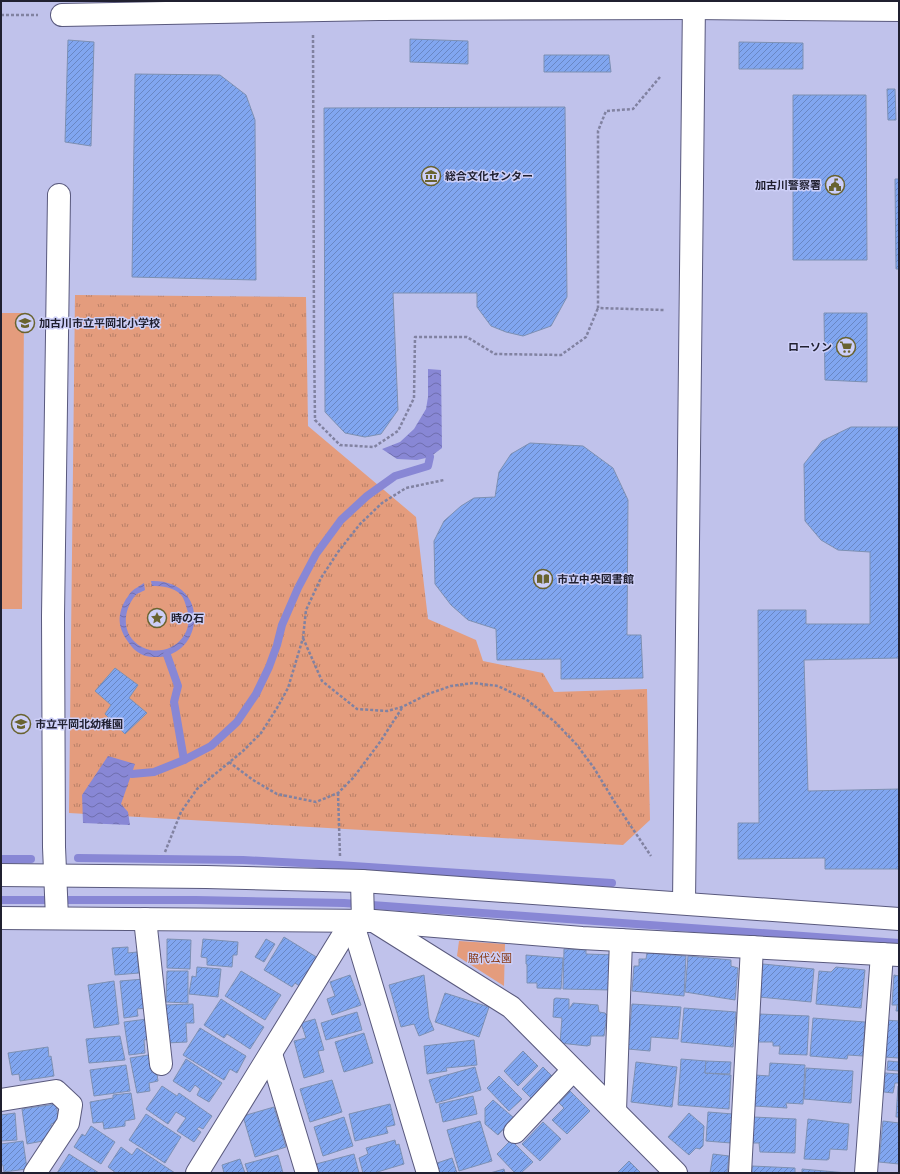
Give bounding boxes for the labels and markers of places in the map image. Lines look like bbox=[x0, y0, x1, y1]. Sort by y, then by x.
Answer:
museum icon: 総合文化センター bbox=[420, 165, 442, 187]
place label: 総合文化センター bbox=[445, 168, 533, 184]
public building icon: 加古川警察署 bbox=[824, 174, 846, 196]
place label: 加古川警察署 bbox=[755, 177, 821, 193]
school or university icon: 加古川市立平岡北小学校 bbox=[14, 312, 36, 334]
place label: 加古川市立平岡北小学校 bbox=[39, 315, 160, 331]
supermarket icon: ローソン bbox=[835, 336, 857, 358]
place label: ローソン bbox=[788, 339, 832, 355]
library icon: 市立中央図書館 bbox=[532, 568, 554, 590]
place label: 市立中央図書館 bbox=[557, 571, 634, 587]
place icon: 時の石 bbox=[146, 607, 168, 629]
place label: 時の石 bbox=[171, 610, 204, 626]
school or university icon: 市立平岡北幼稚園 bbox=[10, 713, 32, 735]
place label: 市立平岡北幼稚園 bbox=[35, 716, 123, 732]

